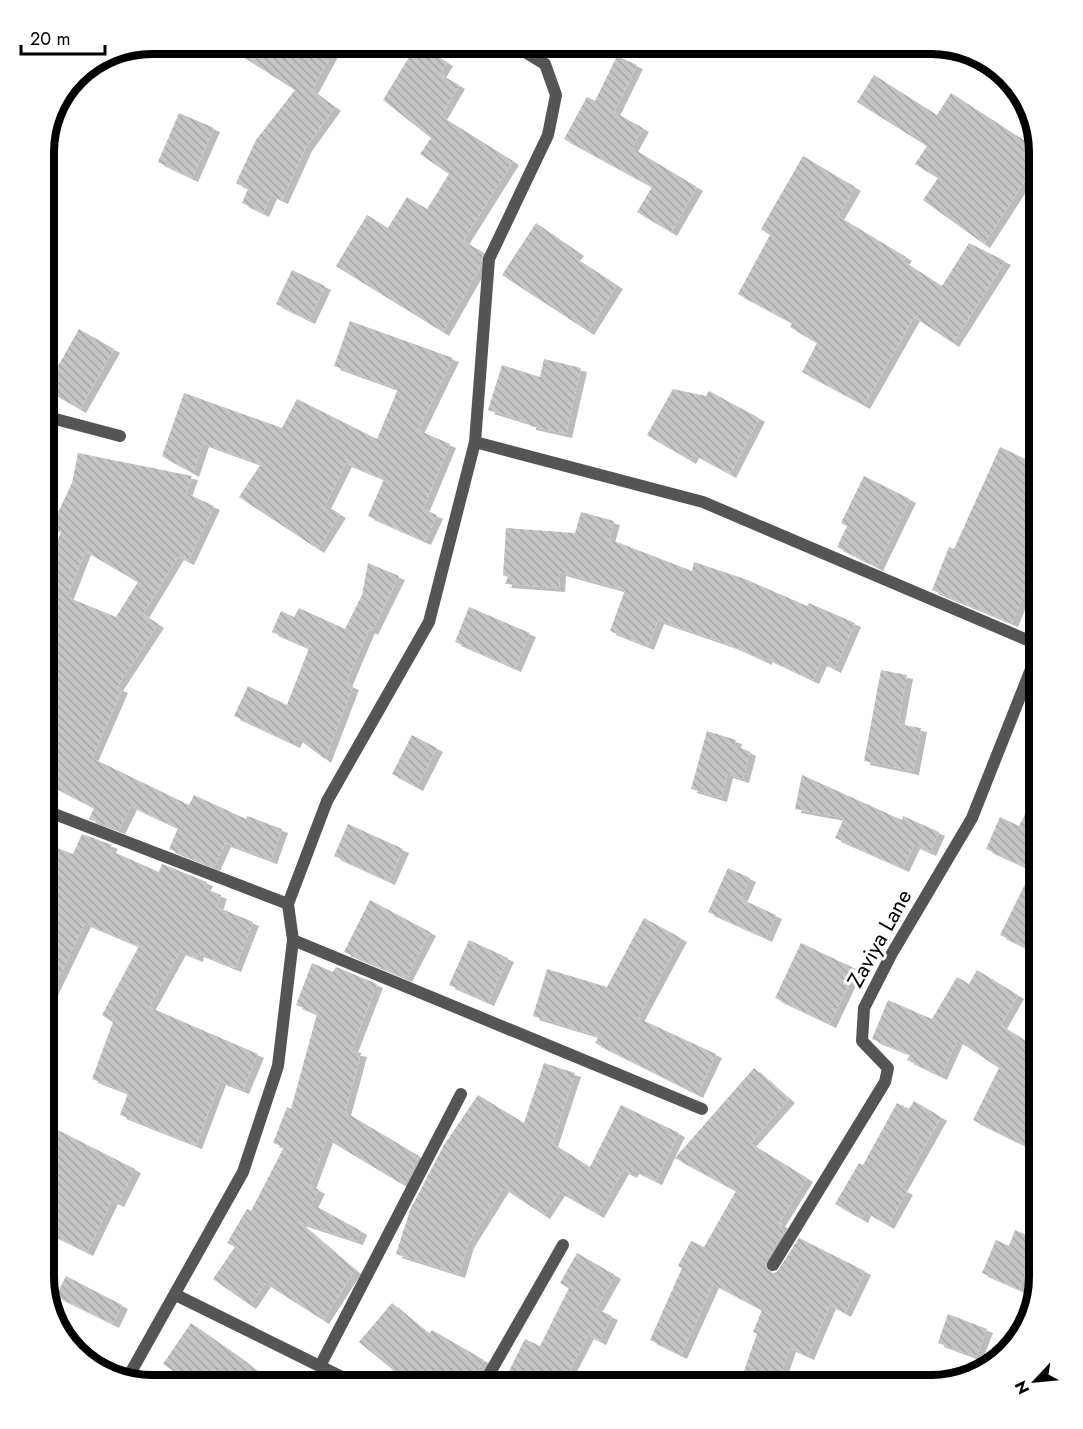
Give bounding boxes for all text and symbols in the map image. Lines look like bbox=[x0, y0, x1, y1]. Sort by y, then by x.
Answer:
scale bar bbox=[21, 18, 105, 56]
text: 20 m bbox=[30, 26, 70, 52]
street label: Zaviya Lane bbox=[839, 883, 919, 993]
north arrow bbox=[1005, 1351, 1065, 1411]
text: N bbox=[1009, 1377, 1035, 1398]

